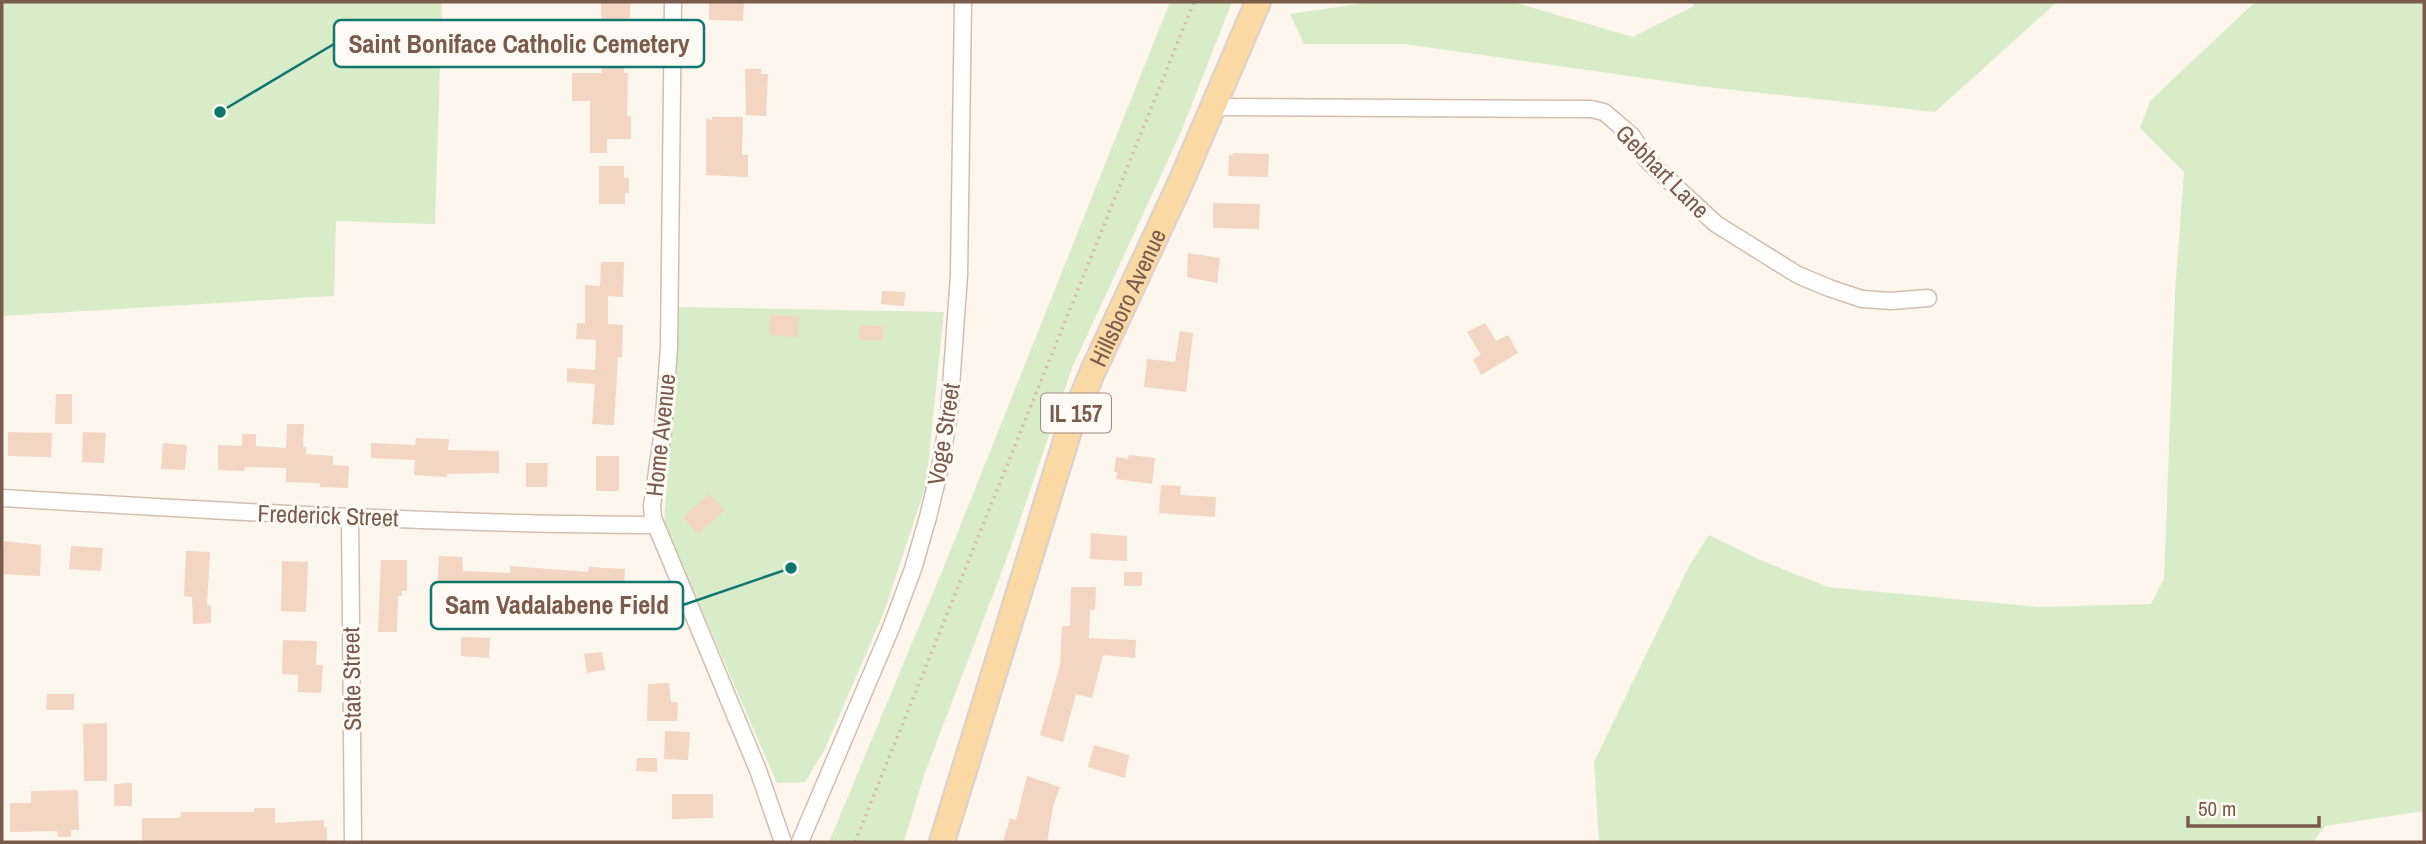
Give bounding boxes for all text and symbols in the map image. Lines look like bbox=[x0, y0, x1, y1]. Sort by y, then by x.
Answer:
callout: Saint Boniface Catholic Cemetery bbox=[334, 20, 704, 67]
text: Saint Boniface Catholic Cemetery bbox=[348, 26, 690, 61]
street label: Gebhart Lane bbox=[1609, 117, 1717, 225]
street label: Hillsboro Avenue bbox=[1081, 223, 1173, 372]
street label: Home Avenue bbox=[638, 372, 682, 498]
street label: Voge Street bbox=[919, 380, 967, 487]
road number: IL 157 bbox=[1041, 394, 1111, 432]
street label: Frederick Street bbox=[257, 497, 400, 533]
callout: Sam Vadalabene Field bbox=[431, 582, 683, 629]
text: Sam Vadalabene Field bbox=[445, 587, 669, 622]
street label: State Street bbox=[334, 626, 368, 731]
scale bar bbox=[2188, 784, 2319, 828]
text: 50 m bbox=[2198, 794, 2236, 823]

